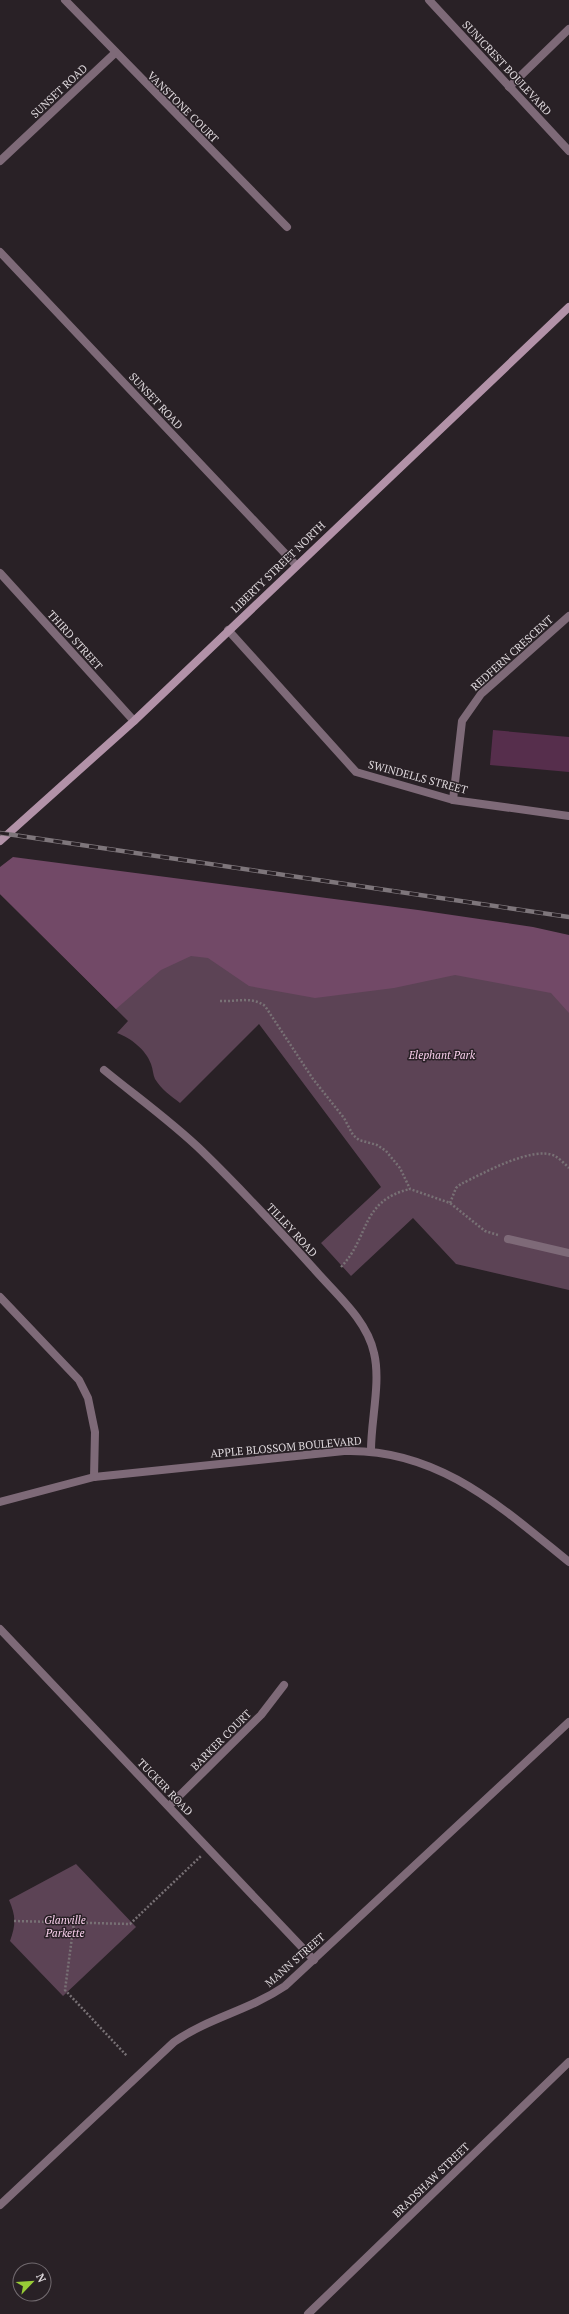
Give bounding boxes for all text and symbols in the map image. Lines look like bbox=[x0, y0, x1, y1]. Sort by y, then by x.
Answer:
street label: SUNICREST BOULEVARD bbox=[459, 18, 555, 118]
street label: SUNSET ROAD bbox=[28, 61, 90, 121]
street label: VANSTONE COURT bbox=[144, 68, 222, 146]
street label: SUNSET ROAD bbox=[126, 370, 186, 432]
street label: LIBERTY STREET NORTH bbox=[228, 518, 328, 616]
street label: THIRD STREET bbox=[45, 607, 106, 673]
street label: REDFERN CRESCENT bbox=[468, 612, 556, 694]
street label: SWINDELLS STREET bbox=[367, 757, 469, 797]
park label: Elephant Park bbox=[408, 1048, 476, 1062]
street label: TILLEY ROAD bbox=[264, 1200, 321, 1260]
street label: APPLE BLOSSOM BOULEVARD bbox=[210, 1433, 363, 1461]
street label: BARKER COURT bbox=[188, 1707, 254, 1773]
street label: TUCKER ROAD bbox=[134, 1756, 196, 1819]
park label: Glanville Parkette bbox=[44, 1913, 86, 1940]
street label: MANN STREET bbox=[262, 1930, 328, 1990]
street label: BRADSHAW STREET bbox=[390, 2139, 473, 2220]
north arrow bbox=[12, 2262, 52, 2302]
text: N bbox=[33, 2271, 49, 2285]

